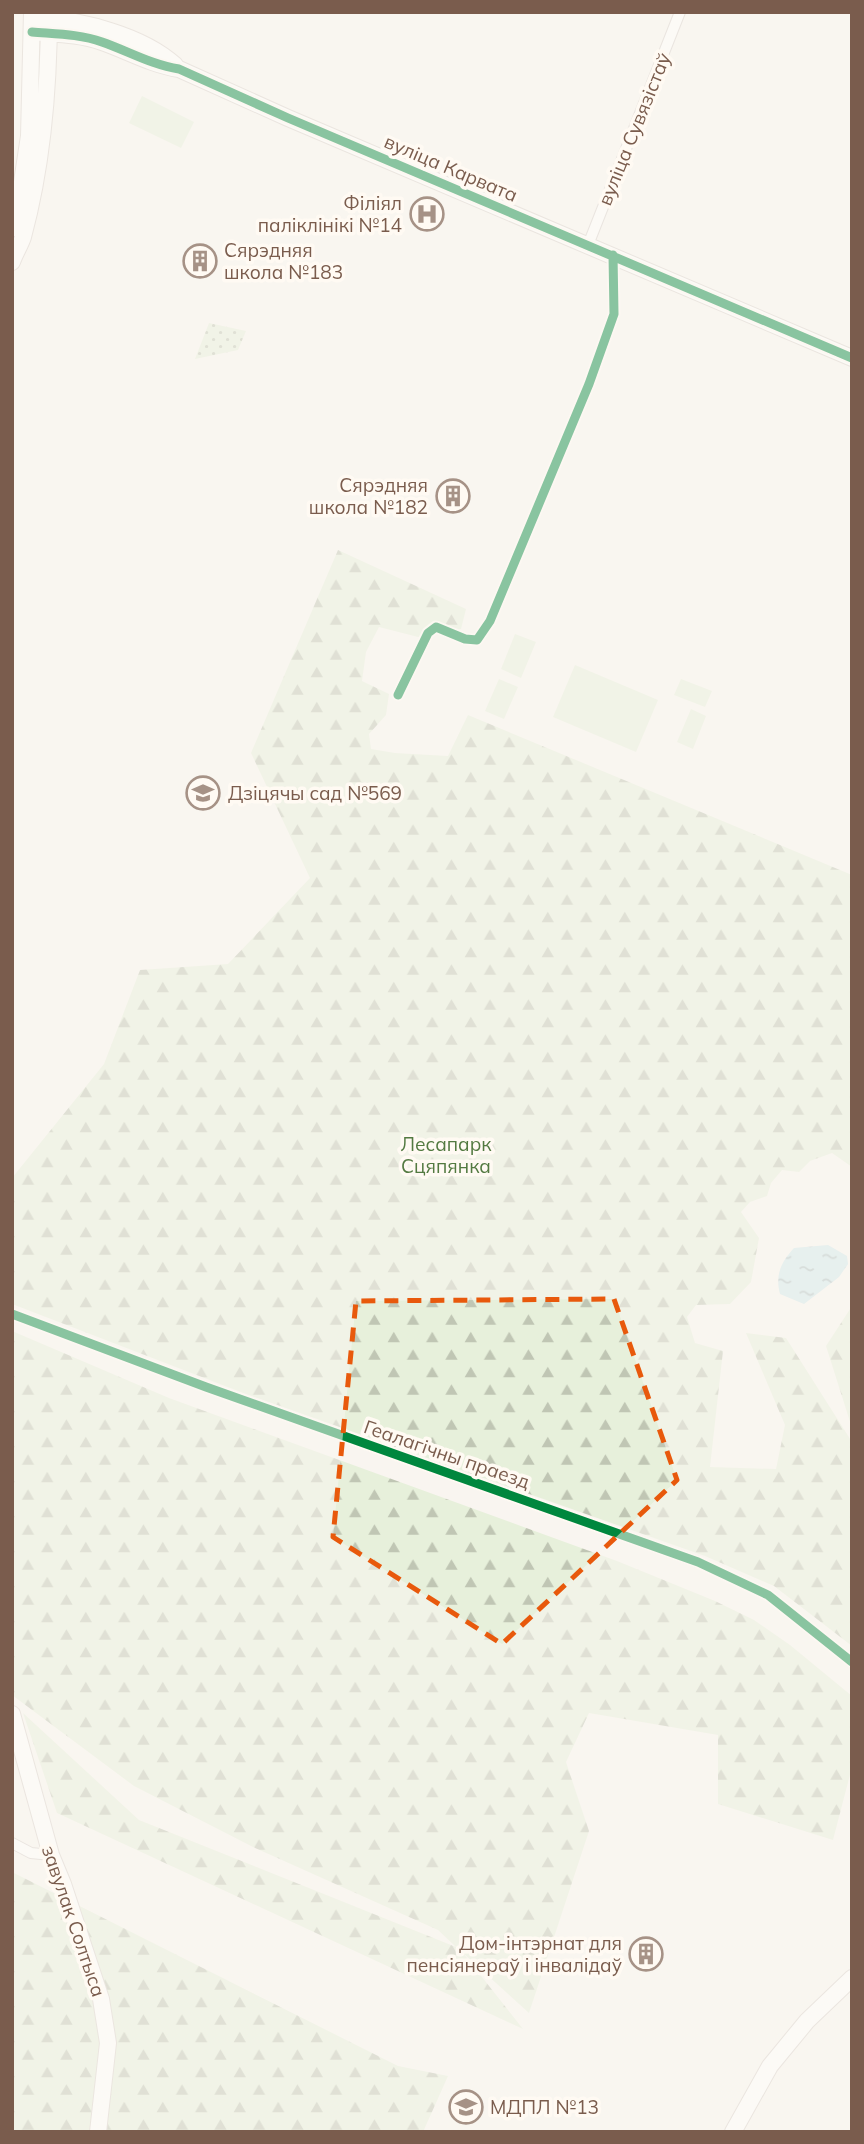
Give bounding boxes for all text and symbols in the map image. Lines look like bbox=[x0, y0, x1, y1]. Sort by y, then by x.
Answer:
street label: вуліца Сувязістаў bbox=[592, 49, 676, 209]
street label: вуліца Карвата bbox=[381, 129, 521, 207]
place label: Філіял паліклінікі №14 bbox=[258, 191, 402, 237]
hospital icon: Філіял паліклінікі №14 bbox=[408, 195, 446, 233]
place label: Сярэдняя школа №183 bbox=[224, 238, 343, 284]
building icon: Сярэдняя школа №183 bbox=[181, 242, 219, 280]
place label: Сярэдняя школа №182 bbox=[309, 473, 428, 519]
building icon: Сярэдняя школа №182 bbox=[434, 477, 472, 515]
school or university icon: Дзіцячы сад №569 bbox=[184, 774, 222, 812]
place label: Дзіцячы сад №569 bbox=[228, 781, 402, 805]
park label: Лесапарк Сцяпянка bbox=[401, 1132, 492, 1178]
street label: Геалагічны праезд bbox=[361, 1414, 534, 1494]
street label: завулак Солтыса bbox=[37, 1842, 111, 2000]
place label: Дом-інтэрнат для пенсіянераў і інвалідаў bbox=[407, 1931, 622, 1977]
building icon: Дом-інтэрнат для пенсіянераў і інвалідаў bbox=[627, 1935, 665, 1973]
school or university icon: МДПЛ №13 bbox=[447, 2088, 485, 2126]
place label: МДПЛ №13 bbox=[490, 2095, 599, 2119]

